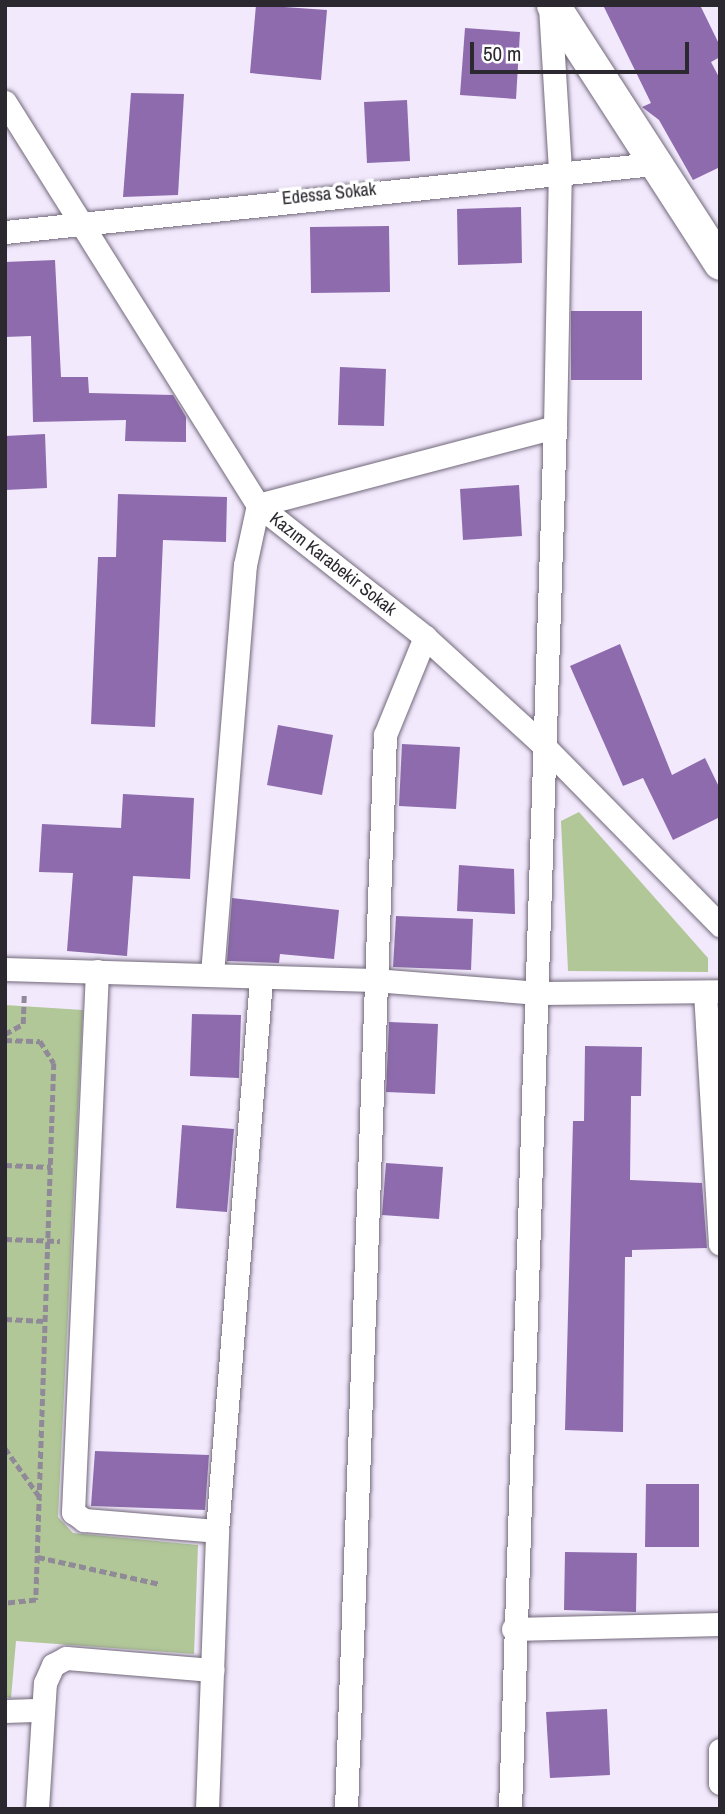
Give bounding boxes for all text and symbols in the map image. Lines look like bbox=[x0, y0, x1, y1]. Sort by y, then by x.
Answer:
scale bar bbox=[473, 28, 692, 72]
text: 50 m bbox=[483, 39, 521, 68]
street label: Edessa Sokak bbox=[281, 178, 377, 210]
street label: Kazım Karabekir Sokak bbox=[265, 508, 401, 620]

